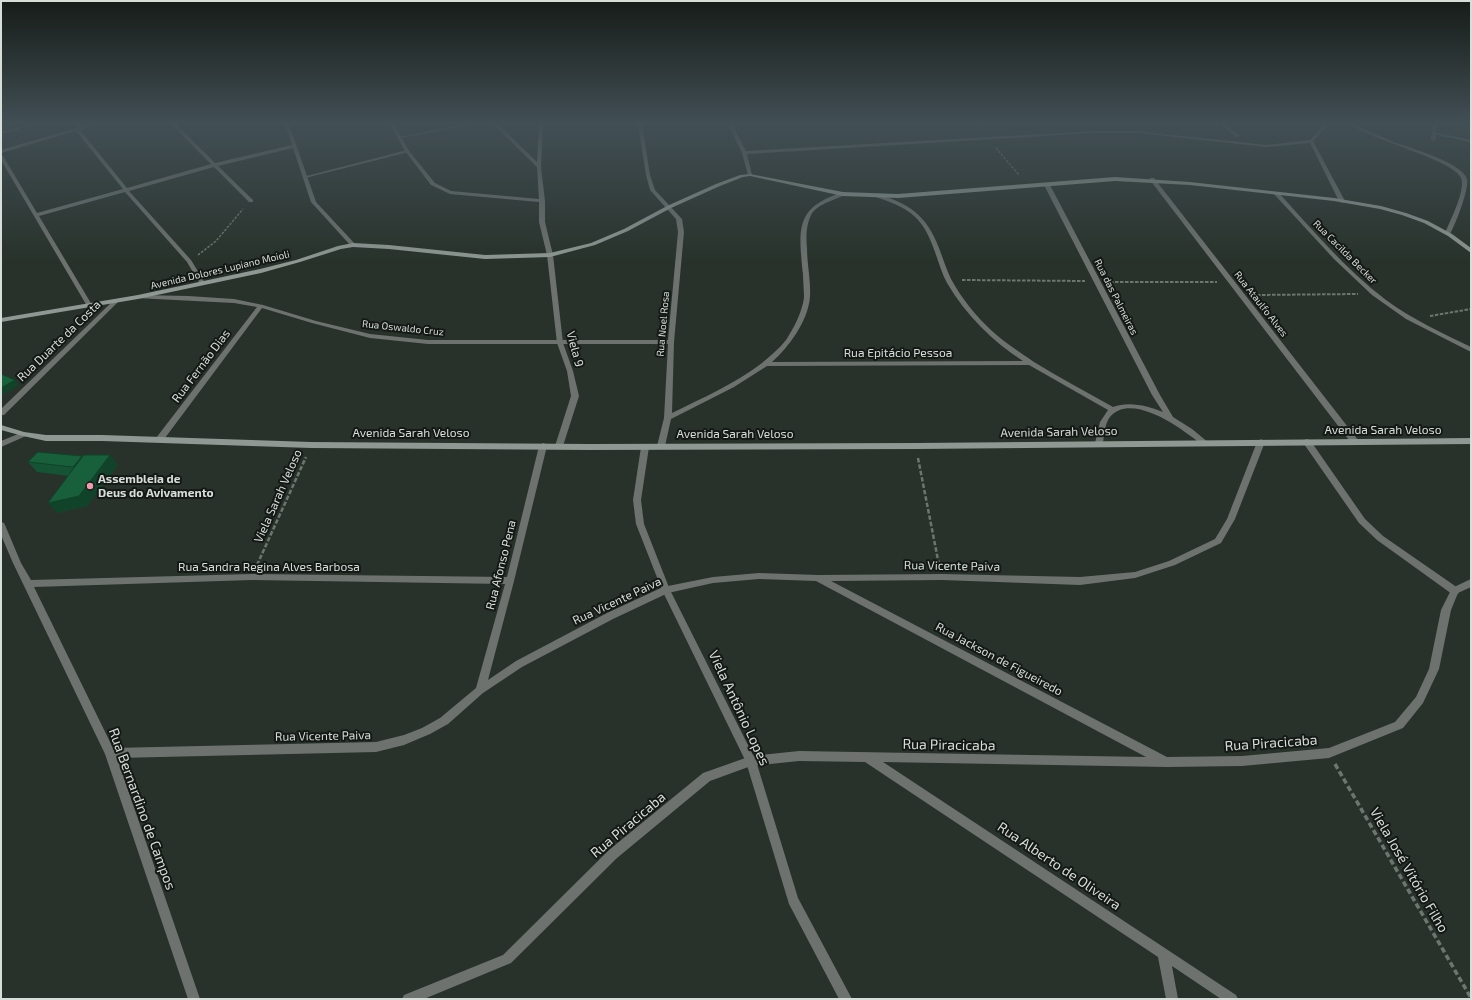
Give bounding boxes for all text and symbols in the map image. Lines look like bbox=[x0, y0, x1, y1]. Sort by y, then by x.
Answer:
street label: Rua Cacilda Becker bbox=[1311, 218, 1379, 286]
street label: Avenida Dolores Lupiano Moioli bbox=[149, 248, 291, 292]
street label: Rua das Palmeiras bbox=[1092, 257, 1140, 337]
street label: Rua Ataulfo Alves bbox=[1232, 269, 1290, 339]
street label: Rua Noel Rosa bbox=[654, 291, 672, 357]
street label: Rua Duarte da Costa bbox=[14, 297, 104, 385]
street label: Rua Oswaldo Cruz bbox=[362, 318, 444, 338]
street label: Rua Fernão Dias bbox=[169, 327, 233, 405]
street label: Viela 9 bbox=[563, 330, 587, 368]
street label: Rua Epitácio Pessoa bbox=[844, 346, 952, 360]
street label: Avenida Sarah Veloso bbox=[1325, 423, 1441, 437]
street label: Avenida Sarah Veloso bbox=[1000, 424, 1118, 440]
street label: Avenida Sarah Veloso bbox=[353, 426, 469, 440]
street label: Avenida Sarah Veloso bbox=[677, 427, 793, 441]
street label: Viela Sarah Veloso bbox=[251, 447, 305, 545]
place label: Assembleia de Deus do Avivamento bbox=[98, 472, 214, 500]
marker: Assembleia de Deus do Avivamento bbox=[85, 481, 95, 491]
street label: Rua Afonso Pena bbox=[483, 519, 519, 611]
street label: Rua Vicente Paiva bbox=[904, 558, 1000, 574]
street label: Rua Sandra Regina Alves Barbosa bbox=[178, 560, 360, 574]
street label: Rua Vicente Paiva bbox=[570, 574, 664, 628]
street label: Rua Jackson de Figueiredo bbox=[933, 619, 1065, 699]
street label: Viela Antônio Lopes bbox=[705, 648, 773, 768]
street label: Rua Bernardino de Campos bbox=[105, 726, 179, 892]
street label: Rua Vicente Paiva bbox=[275, 728, 371, 744]
street label: Rua Piracicaba bbox=[1224, 731, 1318, 755]
street label: Rua Piracicaba bbox=[902, 736, 996, 754]
street label: Rua Piracicaba bbox=[587, 789, 669, 861]
street label: Viela José Vitório Filho bbox=[1366, 804, 1452, 936]
street label: Rua Alberto de Oliveira bbox=[994, 818, 1124, 914]

